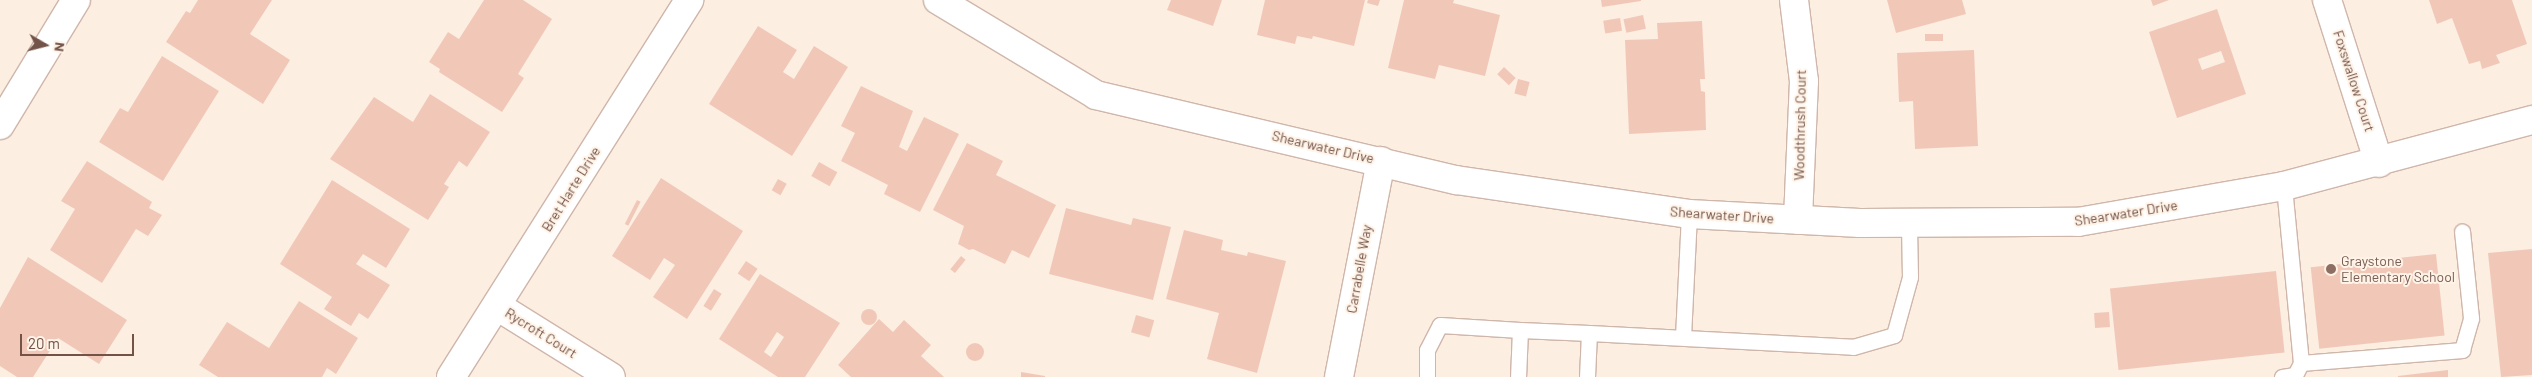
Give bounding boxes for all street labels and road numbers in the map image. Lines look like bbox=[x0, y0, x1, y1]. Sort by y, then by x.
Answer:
street label: Foxswallow Court bbox=[2330, 28, 2378, 134]
street label: Woodthrush Court bbox=[1791, 69, 1809, 181]
street label: Shearwater Drive bbox=[1270, 127, 1376, 167]
street label: Bret Harte Drive bbox=[538, 143, 604, 235]
street label: Shearwater Drive bbox=[2073, 197, 2179, 229]
street label: Shearwater Drive bbox=[1669, 203, 1775, 227]
street label: Carrabelle Way bbox=[1343, 223, 1375, 315]
street label: Rycroft Court bbox=[502, 304, 580, 362]

